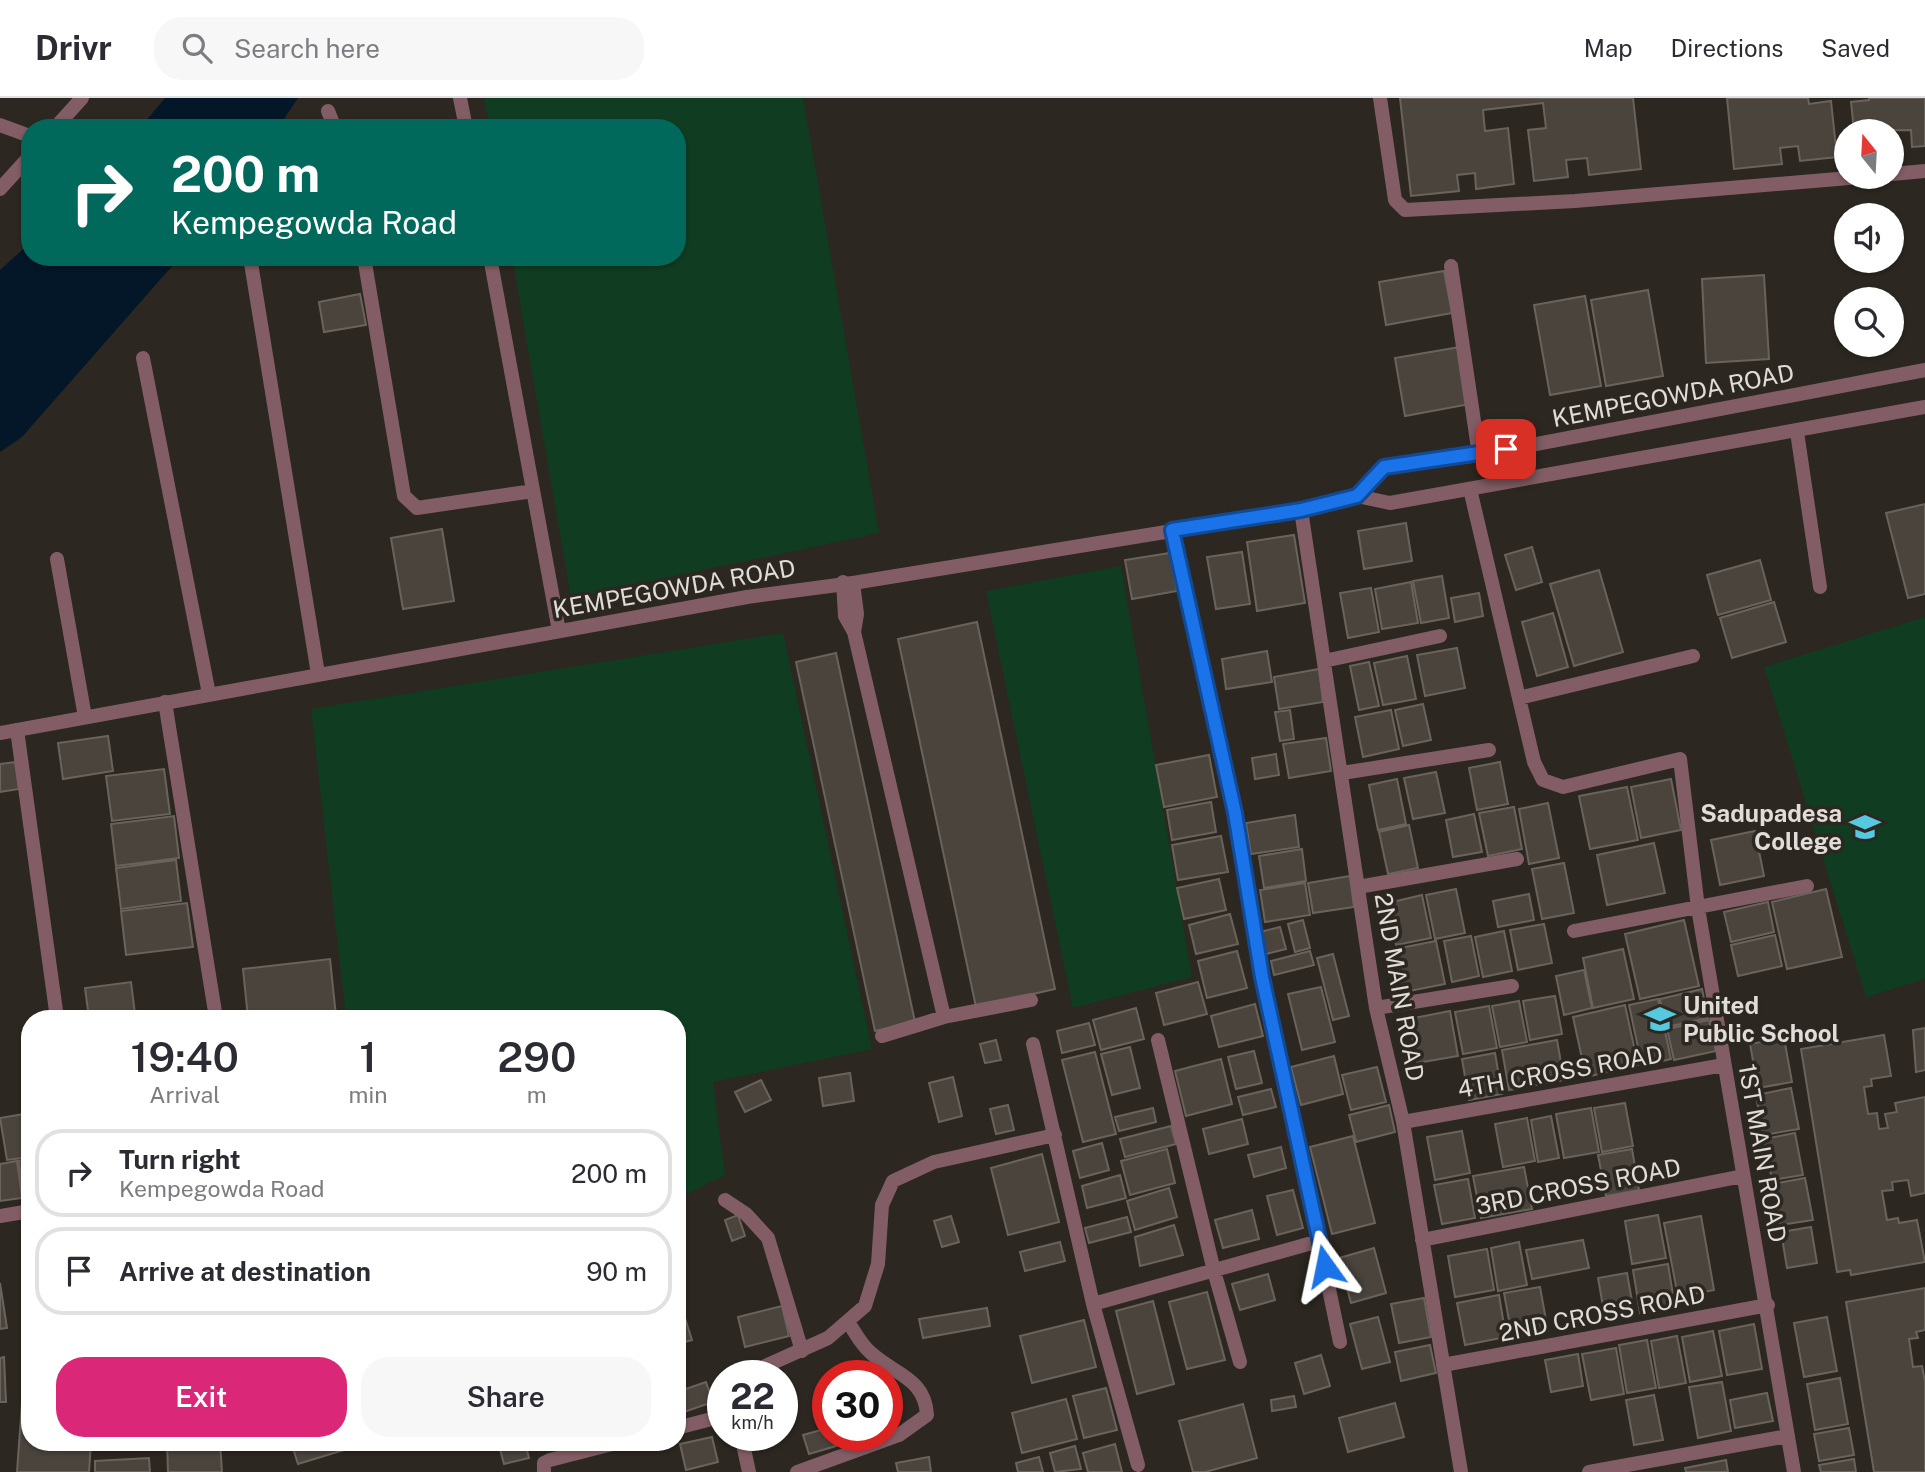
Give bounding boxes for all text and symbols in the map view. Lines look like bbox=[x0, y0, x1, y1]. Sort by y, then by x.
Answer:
search box bbox=[154, 17, 644, 80]
text: Drivr bbox=[35, 29, 112, 67]
icon: search bbox=[178, 29, 216, 67]
text: Search here bbox=[234, 33, 380, 64]
text: Map bbox=[1584, 34, 1633, 62]
text: Directions bbox=[1671, 34, 1783, 62]
text: Saved bbox=[1821, 34, 1890, 62]
north arrow bbox=[1834, 119, 1904, 189]
map controls bbox=[1834, 119, 1904, 357]
text: 200 m bbox=[171, 145, 320, 203]
icon: right bbox=[56, 147, 147, 238]
button: sound bbox=[1834, 203, 1904, 273]
text: Kempegowda Road bbox=[171, 204, 457, 241]
button: search bbox=[1834, 287, 1904, 357]
street label: KEMPEGOWDA ROAD bbox=[1550, 358, 1796, 432]
pin bbox=[1476, 419, 1536, 479]
icon: arrive bbox=[1487, 430, 1525, 468]
street label: KEMPEGOWDA ROAD bbox=[551, 553, 797, 623]
place label: Sadupadesa College bbox=[1700, 799, 1842, 855]
school or university icon: Sadupadesa College bbox=[1848, 810, 1882, 844]
street label: 2ND MAIN ROAD bbox=[1370, 891, 1430, 1083]
place label: United Public School bbox=[1683, 991, 1840, 1047]
school or university icon: United Public School bbox=[1643, 1002, 1677, 1036]
text: 19:40 bbox=[131, 1032, 239, 1081]
text: 1 bbox=[359, 1032, 377, 1081]
text: 290 bbox=[497, 1032, 576, 1081]
street label: 4TH CROSS ROAD bbox=[1455, 1039, 1665, 1103]
street label: 1ST MAIN ROAD bbox=[1733, 1061, 1793, 1245]
text: Arrival bbox=[149, 1081, 220, 1108]
text: min bbox=[349, 1081, 388, 1108]
text: m bbox=[527, 1081, 547, 1108]
text: Turn right bbox=[119, 1144, 241, 1175]
street label: 3RD CROSS ROAD bbox=[1473, 1152, 1683, 1220]
icon: right bbox=[60, 1154, 98, 1192]
text: 200 m bbox=[571, 1158, 647, 1189]
text: Kempegowda Road bbox=[119, 1175, 325, 1202]
position arrow bbox=[1288, 1229, 1362, 1303]
icon: arrive bbox=[60, 1252, 98, 1290]
text: Arrive at destination bbox=[119, 1256, 371, 1287]
text: 90 m bbox=[586, 1256, 647, 1287]
street label: 2ND CROSS ROAD bbox=[1496, 1279, 1708, 1347]
button: Exit bbox=[56, 1357, 347, 1437]
button: Share bbox=[361, 1357, 651, 1437]
speed limit sign: 30 bbox=[812, 1360, 903, 1451]
text: 22 bbox=[730, 1376, 775, 1417]
text: km/h bbox=[731, 1412, 774, 1433]

